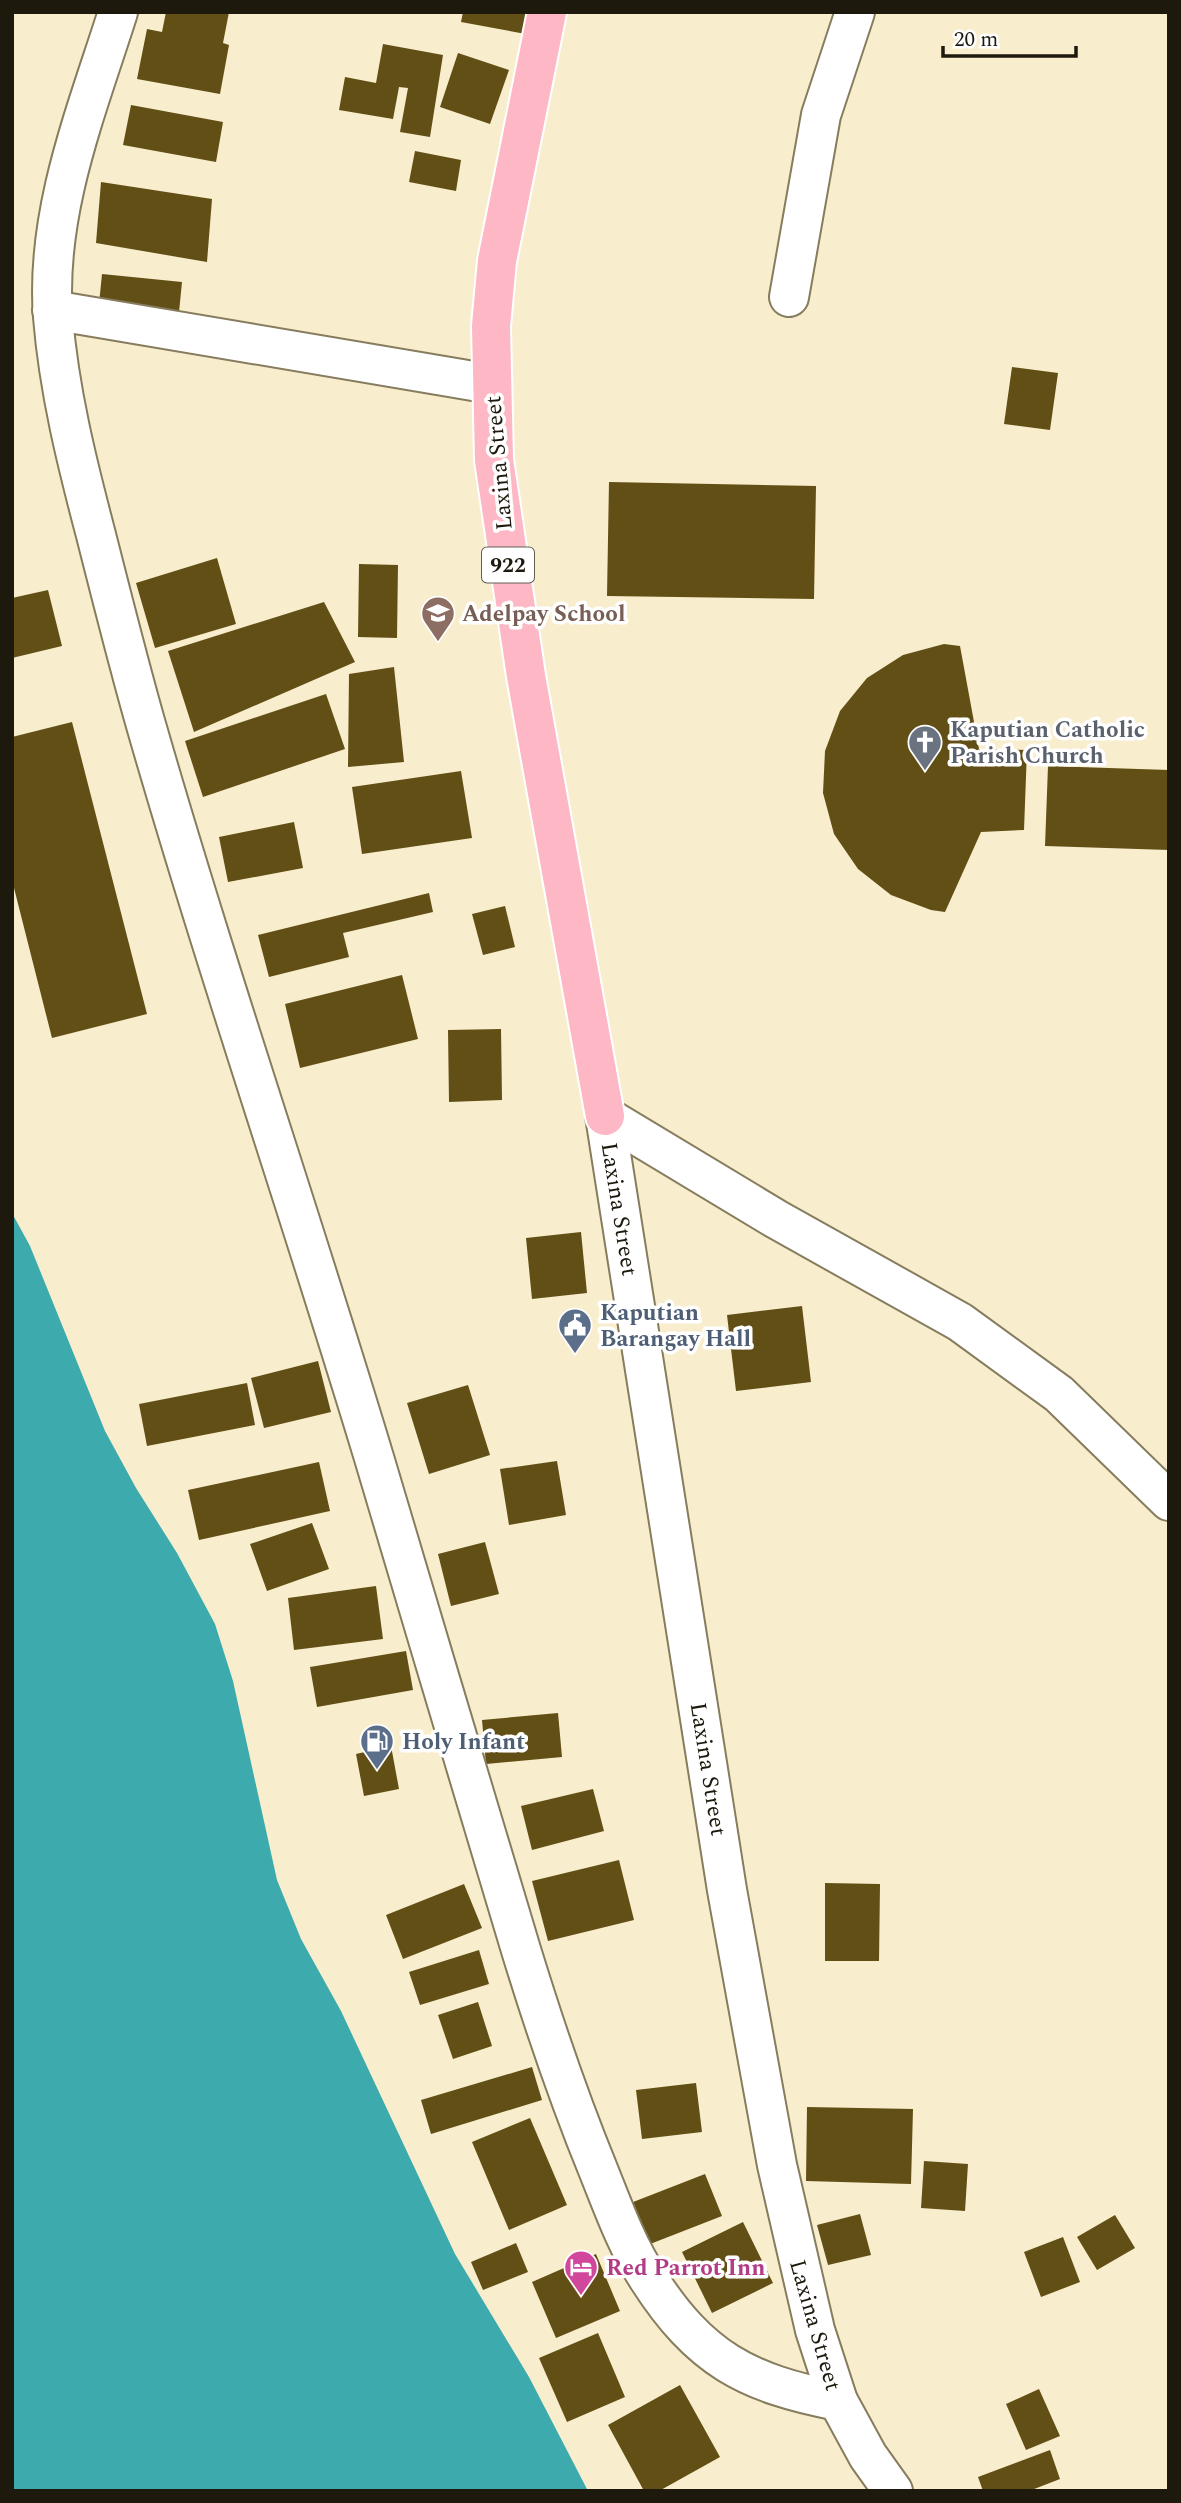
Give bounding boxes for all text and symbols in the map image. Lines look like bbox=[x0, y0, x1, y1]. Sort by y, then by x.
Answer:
scale bar bbox=[943, 14, 1076, 58]
text: 20 m bbox=[954, 24, 998, 56]
street label: Laxina Street bbox=[476, 394, 523, 532]
road number: 922 bbox=[482, 548, 534, 582]
school or university icon: Adelpay School bbox=[419, 594, 457, 643]
place label: Adelpay School bbox=[462, 597, 625, 632]
place label: Kaputian Catholic Parish Church bbox=[950, 713, 1145, 774]
church icon: Kaputian Catholic Parish Church bbox=[906, 723, 944, 772]
street label: Laxina Street bbox=[591, 1140, 646, 1279]
place label: Kaputian Barangay Hall bbox=[600, 1296, 751, 1357]
public building icon: Kaputian Barangay Hall bbox=[556, 1306, 594, 1355]
street label: Laxina Street bbox=[680, 1700, 735, 1839]
fuel station icon: Holy Infant bbox=[358, 1722, 396, 1771]
place label: Holy Infant bbox=[402, 1725, 525, 1760]
hotel icon: Red Parrot Inn bbox=[562, 2248, 600, 2297]
place label: Red Parrot Inn bbox=[606, 2251, 765, 2286]
street label: Laxina Street bbox=[779, 2256, 850, 2395]

